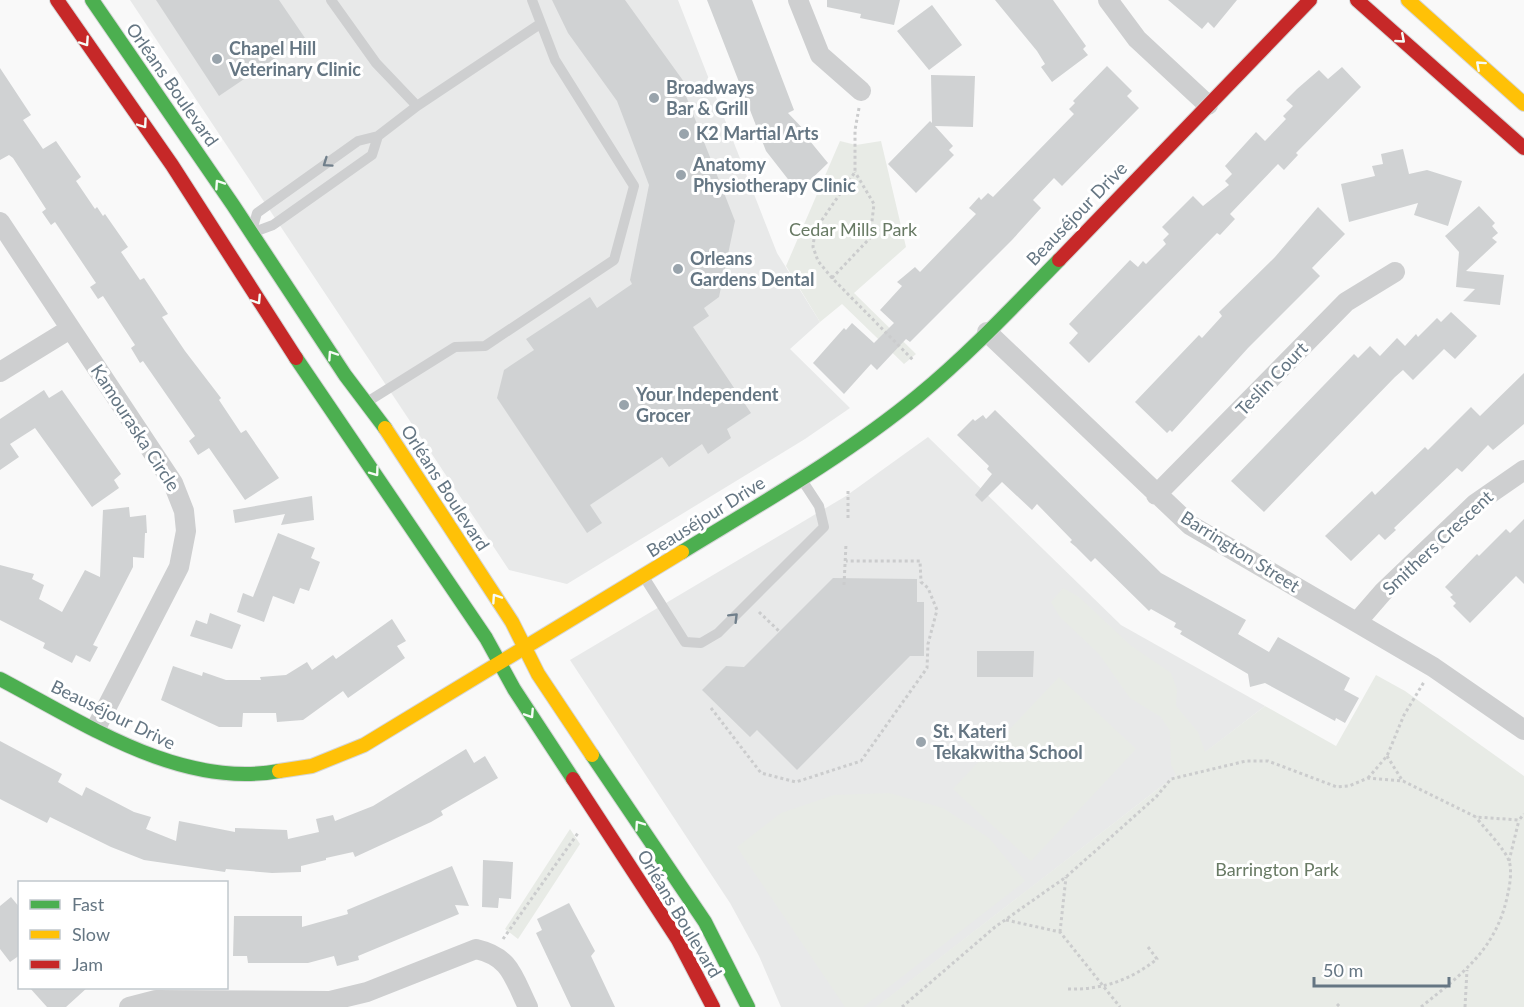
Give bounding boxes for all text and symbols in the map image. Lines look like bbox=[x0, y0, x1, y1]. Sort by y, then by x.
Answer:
street label: Orléans Boulevard bbox=[122, 19, 224, 150]
one-way arrow bbox=[1394, 32, 1405, 43]
one-way arrow bbox=[78, 36, 89, 47]
place label: Chapel Hill Veterinary Clinic bbox=[228, 37, 361, 80]
marker: Chapel Hill Veterinary Clinic bbox=[210, 52, 224, 66]
one-way arrow bbox=[1477, 61, 1487, 72]
place label: Broadways Bar & Grill bbox=[666, 76, 754, 119]
marker: Broadways Bar & Grill bbox=[647, 91, 661, 105]
one-way arrow bbox=[136, 118, 147, 129]
place label: K2 Martial Arts bbox=[696, 122, 819, 144]
marker: K2 Martial Arts bbox=[677, 127, 691, 141]
place label: Anatomy Physiotherapy Clinic bbox=[692, 153, 856, 196]
one-way arrow bbox=[322, 156, 333, 167]
street label: Beauséjour Drive bbox=[1021, 157, 1131, 270]
marker: Anatomy Physiotherapy Clinic bbox=[674, 168, 688, 182]
one-way arrow bbox=[215, 180, 226, 191]
park label: Cedar Mills Park bbox=[789, 218, 918, 240]
place label: Orleans Gardens Dental bbox=[690, 247, 814, 290]
marker: Orleans Gardens Dental bbox=[671, 262, 685, 276]
one-way arrow bbox=[249, 293, 260, 304]
street label: Teslin Court bbox=[1231, 336, 1312, 420]
one-way arrow bbox=[328, 351, 339, 362]
street label: Kamouraska Circle bbox=[87, 360, 185, 495]
place label: Your Independent Grocer bbox=[635, 383, 779, 426]
marker: Your Independent Grocer bbox=[617, 398, 631, 412]
street label: Orléans Boulevard bbox=[397, 420, 495, 554]
one-way arrow bbox=[367, 466, 378, 477]
street label: Beauséjour Drive bbox=[642, 471, 769, 561]
street label: Smithers Crescent bbox=[1377, 485, 1498, 599]
street label: Barrington Street bbox=[1177, 506, 1304, 597]
one-way arrow bbox=[491, 594, 503, 604]
one-way arrow bbox=[727, 614, 738, 625]
street label: Beauséjour Drive bbox=[48, 675, 179, 754]
one-way arrow bbox=[523, 707, 534, 718]
place label: St. Kateri Tekakwitha School bbox=[933, 720, 1083, 763]
marker: St. Kateri Tekakwitha School bbox=[914, 735, 928, 749]
one-way arrow bbox=[635, 821, 646, 832]
street label: Orléans Boulevard bbox=[633, 845, 727, 982]
park label: Barrington Park bbox=[1215, 858, 1340, 880]
legend bbox=[18, 881, 228, 989]
text: Fast bbox=[72, 893, 105, 915]
text: Slow bbox=[72, 923, 110, 945]
scale bar bbox=[1314, 950, 1449, 988]
text: Jam bbox=[72, 953, 103, 975]
text: 50 m bbox=[1323, 959, 1363, 981]

